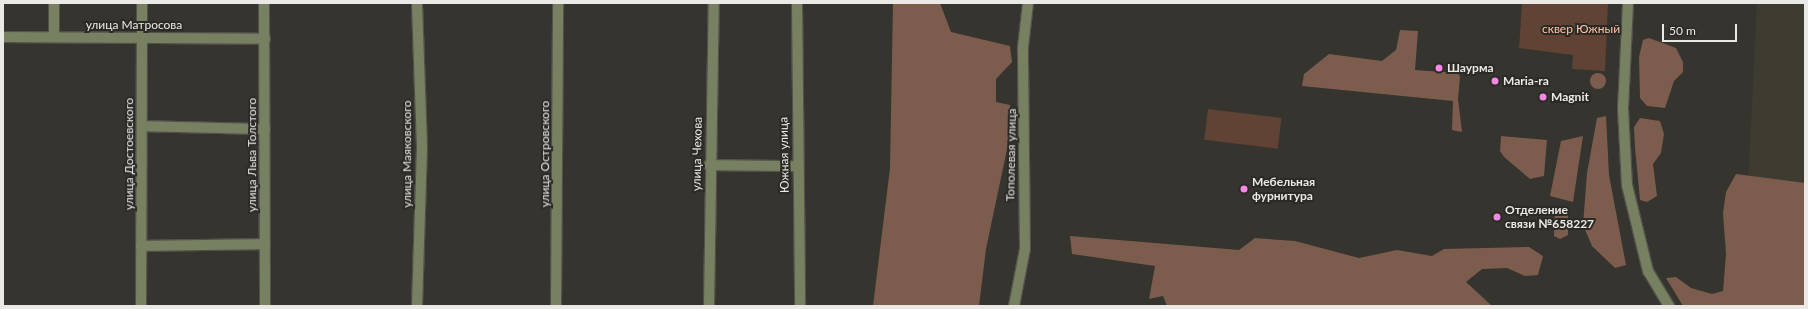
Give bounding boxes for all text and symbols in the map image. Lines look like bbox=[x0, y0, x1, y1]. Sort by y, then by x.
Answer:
scale bar bbox=[1664, 16, 1739, 42]
street label: улица Матросова bbox=[86, 18, 182, 32]
park label: сквер Южный bbox=[1542, 22, 1620, 36]
text: 50 m bbox=[1669, 23, 1696, 38]
place label: Шаурма bbox=[1447, 61, 1494, 75]
marker: Шаурма bbox=[1434, 63, 1444, 73]
place label: Maria-ra bbox=[1503, 74, 1549, 88]
marker: Maria-ra bbox=[1490, 76, 1500, 86]
place label: Magnit bbox=[1551, 90, 1589, 104]
marker: Magnit bbox=[1538, 92, 1548, 102]
street label: улица Достоевского bbox=[122, 98, 136, 210]
street label: улица Льва Толстого bbox=[245, 98, 259, 212]
street label: улица Маяковского bbox=[400, 100, 414, 208]
street label: улица Островского bbox=[538, 101, 552, 207]
street label: Тополевая улица bbox=[1003, 108, 1019, 202]
street label: улица Чехова bbox=[689, 117, 705, 191]
street label: Южная улица bbox=[776, 117, 792, 193]
place label: Мебельная фурнитура bbox=[1252, 175, 1315, 203]
marker: Мебельная фурнитура bbox=[1239, 184, 1249, 194]
place label: Отделение связи №658227 bbox=[1505, 203, 1594, 231]
marker: Отделение связи №658227 bbox=[1492, 212, 1502, 222]

